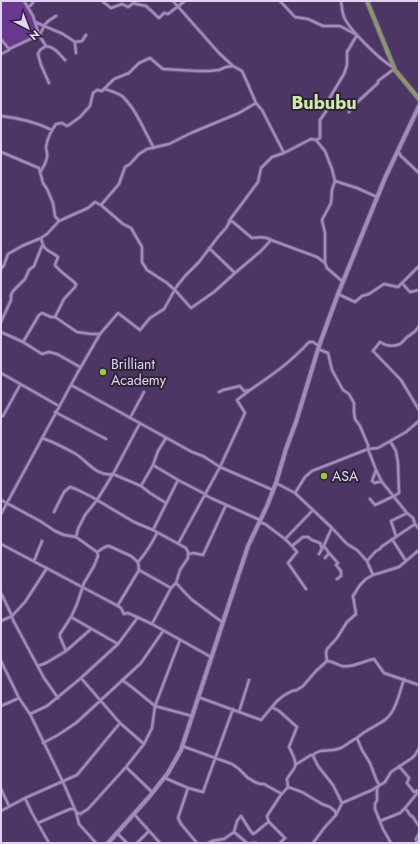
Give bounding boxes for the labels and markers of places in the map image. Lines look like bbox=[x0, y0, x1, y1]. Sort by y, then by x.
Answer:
place label: Brilliant Academy bbox=[111, 354, 167, 390]
marker: Brilliant Academy bbox=[98, 367, 108, 377]
place label: ASA bbox=[332, 466, 359, 486]
marker: ASA bbox=[319, 471, 329, 481]

